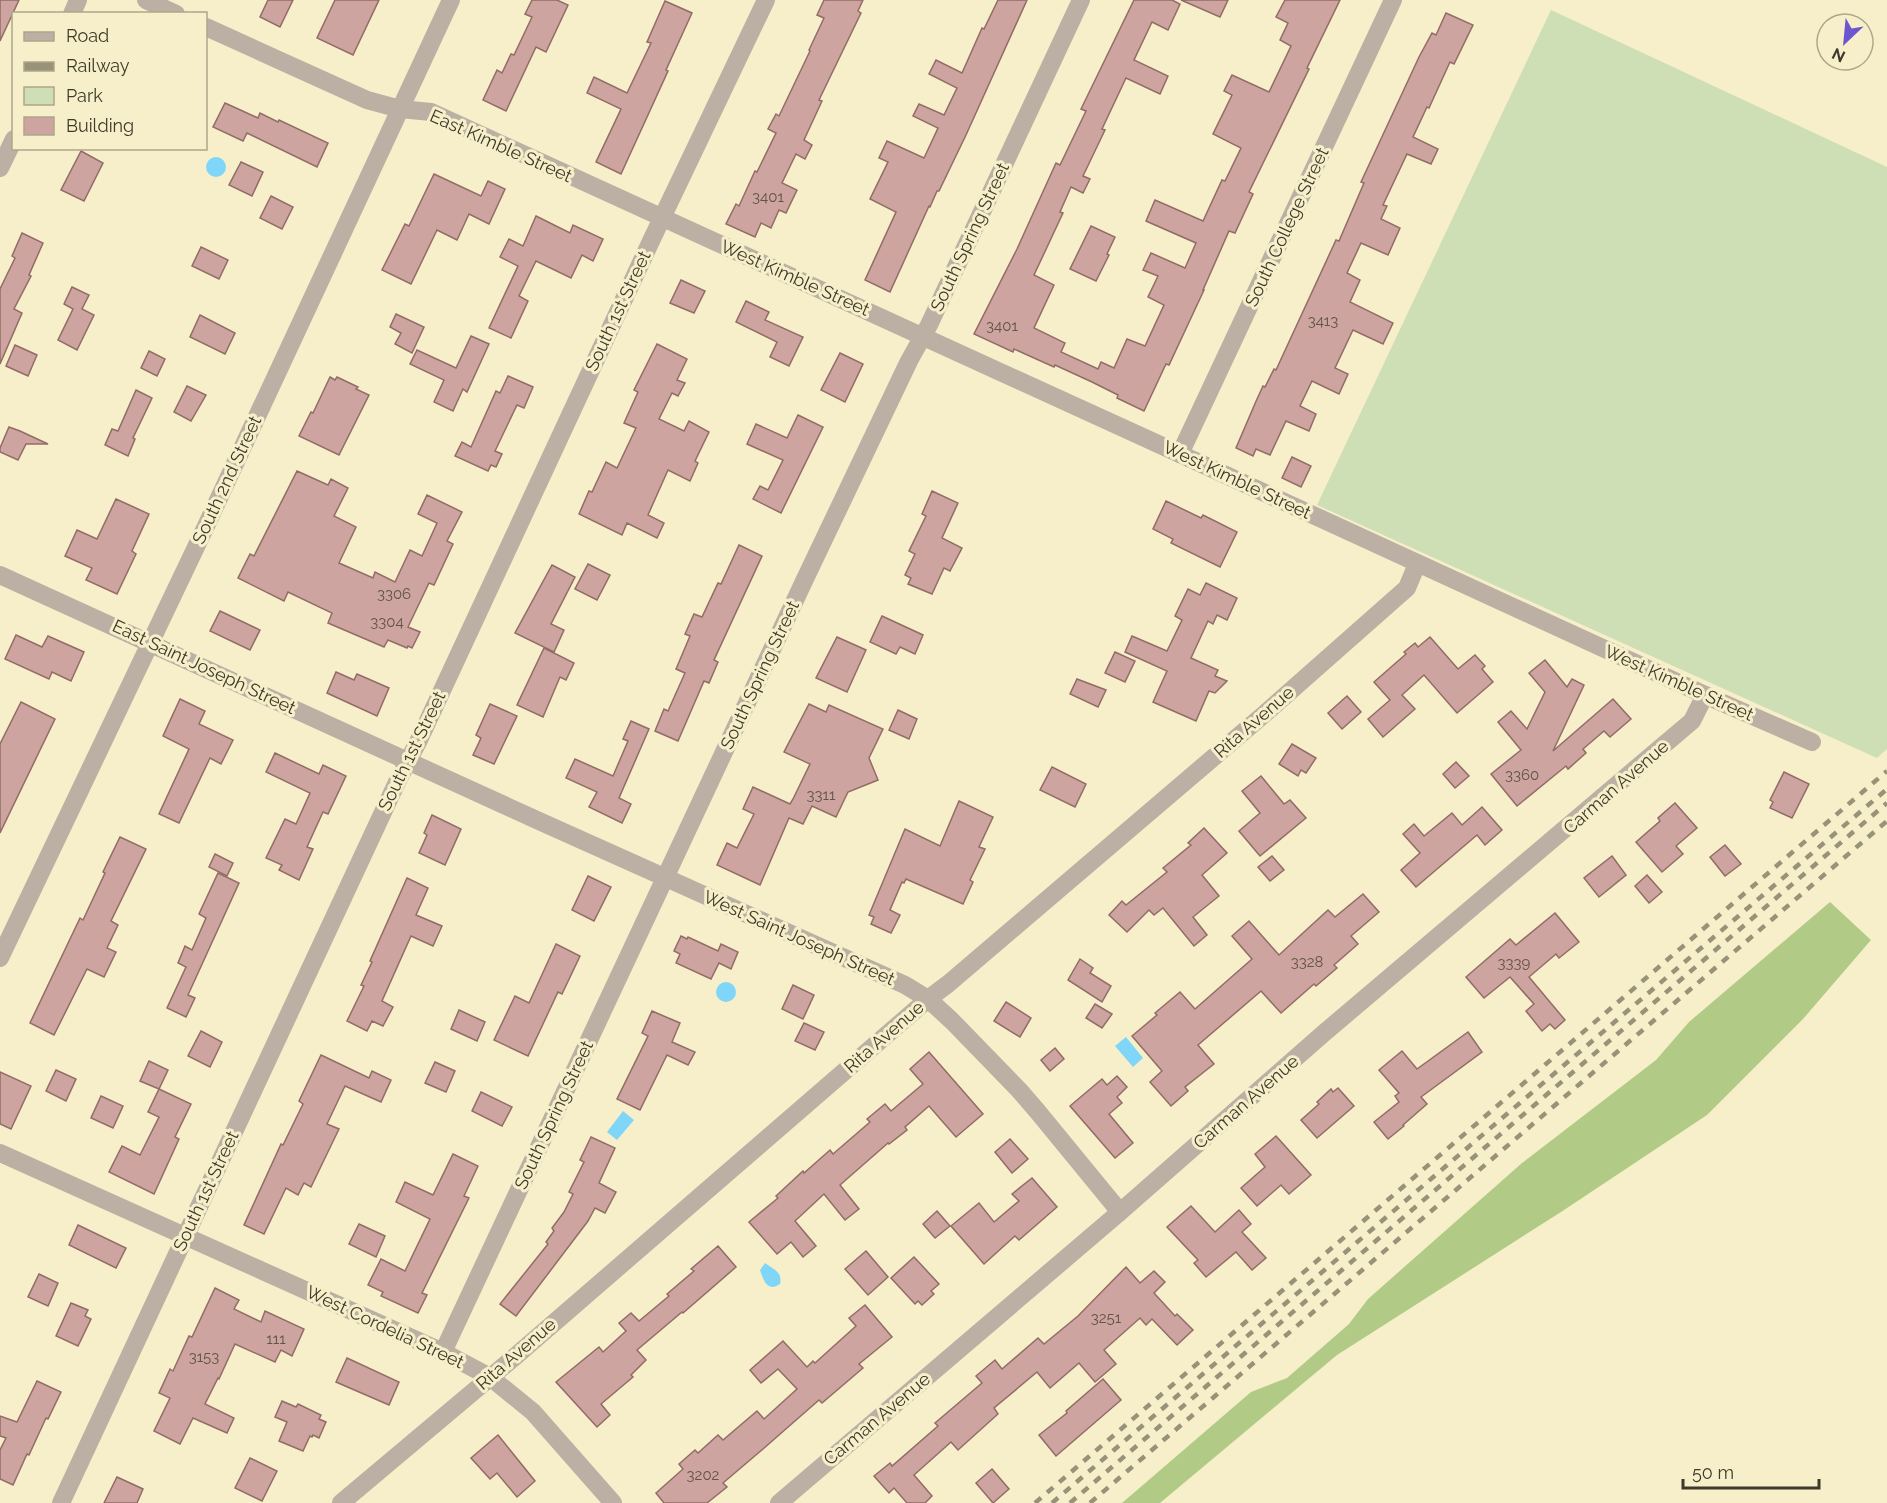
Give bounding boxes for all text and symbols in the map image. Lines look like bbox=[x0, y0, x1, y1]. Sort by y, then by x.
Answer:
legend bbox=[12, 12, 207, 150]
north arrow bbox=[1815, 12, 1875, 72]
text: Road bbox=[66, 25, 109, 46]
text: N bbox=[1829, 44, 1848, 66]
text: Railway bbox=[66, 55, 130, 76]
text: Park bbox=[66, 85, 103, 106]
street label: East Kimble Street bbox=[427, 105, 575, 186]
text: Building bbox=[66, 115, 134, 136]
street label: South College Street bbox=[1240, 144, 1333, 310]
street label: South Spring Street bbox=[926, 159, 1013, 315]
house number: 3401 bbox=[752, 188, 784, 206]
street label: West Kimble Street bbox=[718, 235, 873, 320]
street label: South 1st Street bbox=[580, 247, 655, 374]
house number: 3413 bbox=[1308, 312, 1338, 330]
house number: 3401 bbox=[986, 317, 1018, 335]
street label: South 2nd Street bbox=[188, 412, 265, 547]
street label: West Kimble Street bbox=[1160, 436, 1314, 523]
house number: 3306 bbox=[377, 585, 411, 603]
street label: South Spring Street bbox=[716, 597, 803, 753]
house number: 3304 bbox=[370, 613, 404, 631]
street label: East Saint Joseph Street bbox=[109, 615, 299, 718]
street label: West Kimble Street bbox=[1602, 640, 1757, 725]
street label: Rita Avenue bbox=[1210, 681, 1298, 762]
street label: South 1st Street bbox=[374, 688, 450, 814]
street label: Carman Avenue bbox=[1559, 735, 1673, 838]
house number: 3360 bbox=[1505, 766, 1539, 784]
house number: 3311 bbox=[807, 786, 836, 804]
street label: West Saint Joseph Street bbox=[700, 886, 898, 989]
house number: 3328 bbox=[1291, 953, 1323, 971]
house number: 3339 bbox=[1498, 954, 1531, 972]
street label: Rita Avenue bbox=[840, 996, 928, 1077]
street label: South Spring Street bbox=[510, 1037, 597, 1193]
street label: Carman Avenue bbox=[1189, 1050, 1303, 1153]
street label: South 1st Street bbox=[168, 1127, 243, 1254]
street label: West Cordelia Street bbox=[303, 1281, 467, 1372]
house number: 3251 bbox=[1091, 1309, 1122, 1327]
street label: Rita Avenue bbox=[472, 1313, 560, 1394]
house number: 111 bbox=[266, 1330, 286, 1348]
house number: 3153 bbox=[189, 1348, 219, 1366]
street label: Carman Avenue bbox=[819, 1368, 935, 1469]
scale bar bbox=[1683, 1452, 1820, 1490]
text: 50 m bbox=[1692, 1462, 1734, 1483]
house number: 3202 bbox=[687, 1466, 720, 1484]

